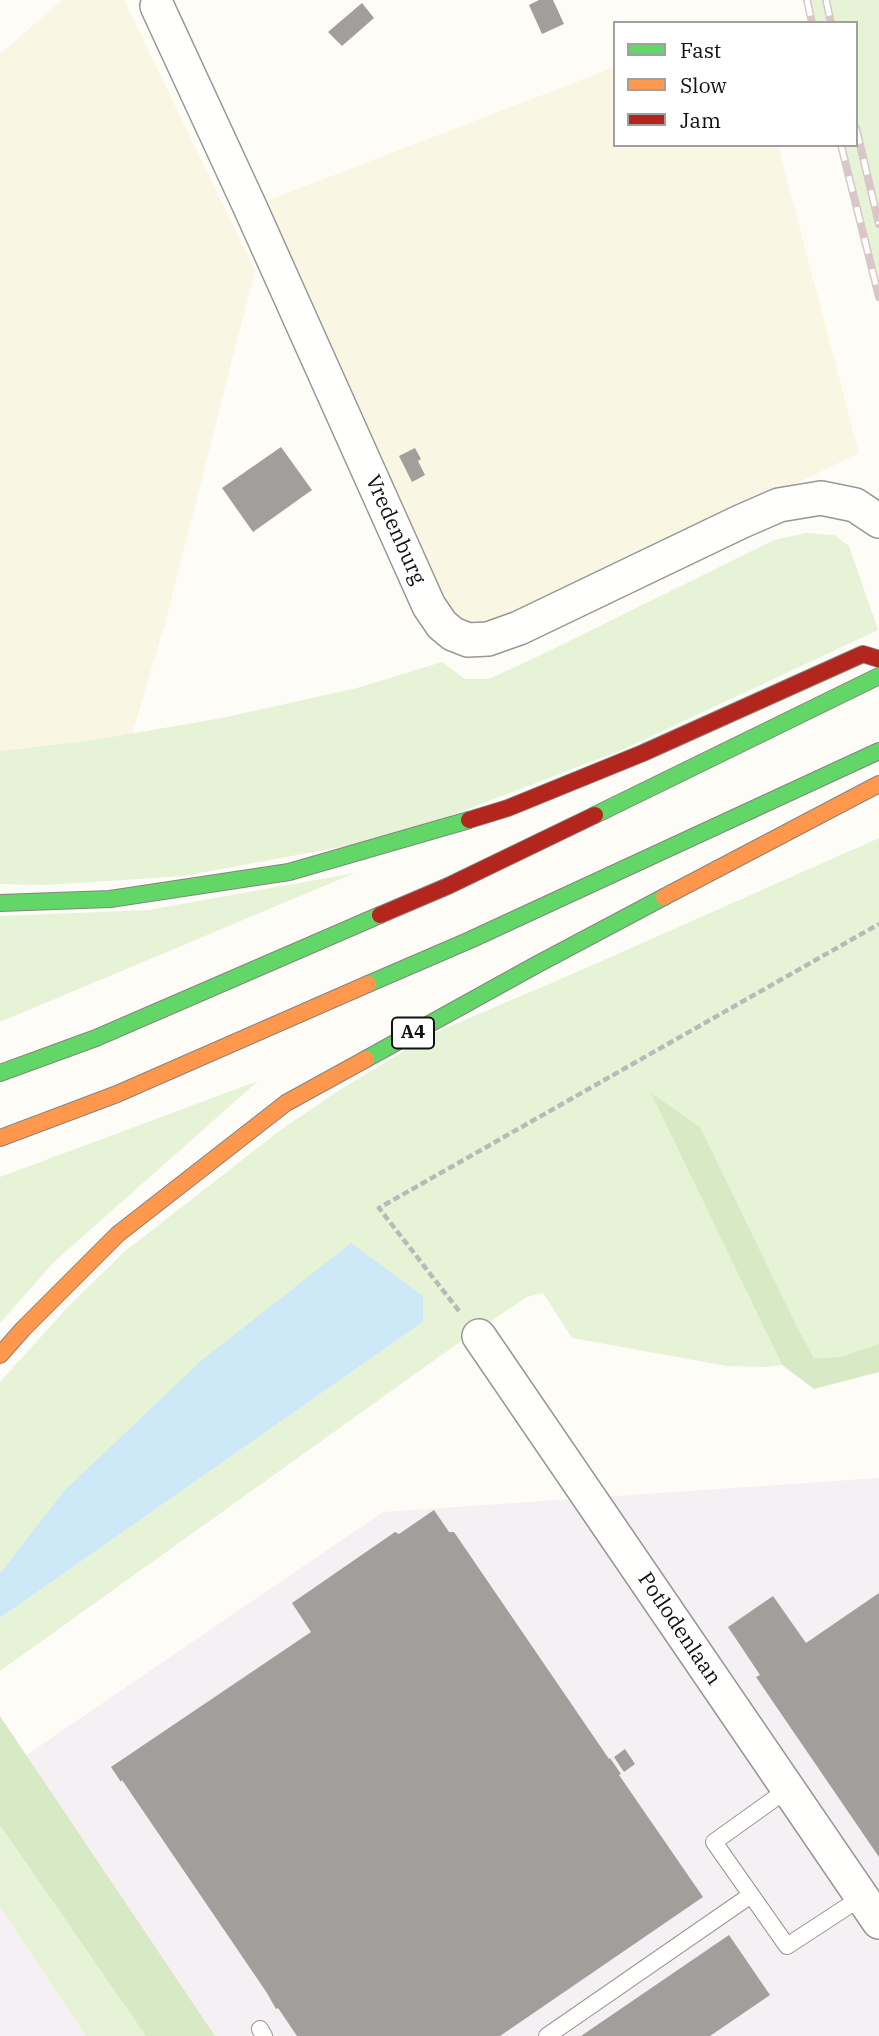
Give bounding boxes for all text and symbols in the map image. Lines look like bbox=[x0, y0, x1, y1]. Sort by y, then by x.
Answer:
legend bbox=[613, 21, 858, 147]
text: Fast bbox=[680, 36, 721, 64]
text: Slow bbox=[680, 71, 727, 99]
text: Jam bbox=[680, 106, 721, 134]
street label: Vredenburg bbox=[360, 471, 430, 589]
road number: A4 bbox=[392, 1018, 434, 1049]
street label: Potlodenlaan bbox=[632, 1568, 726, 1690]

